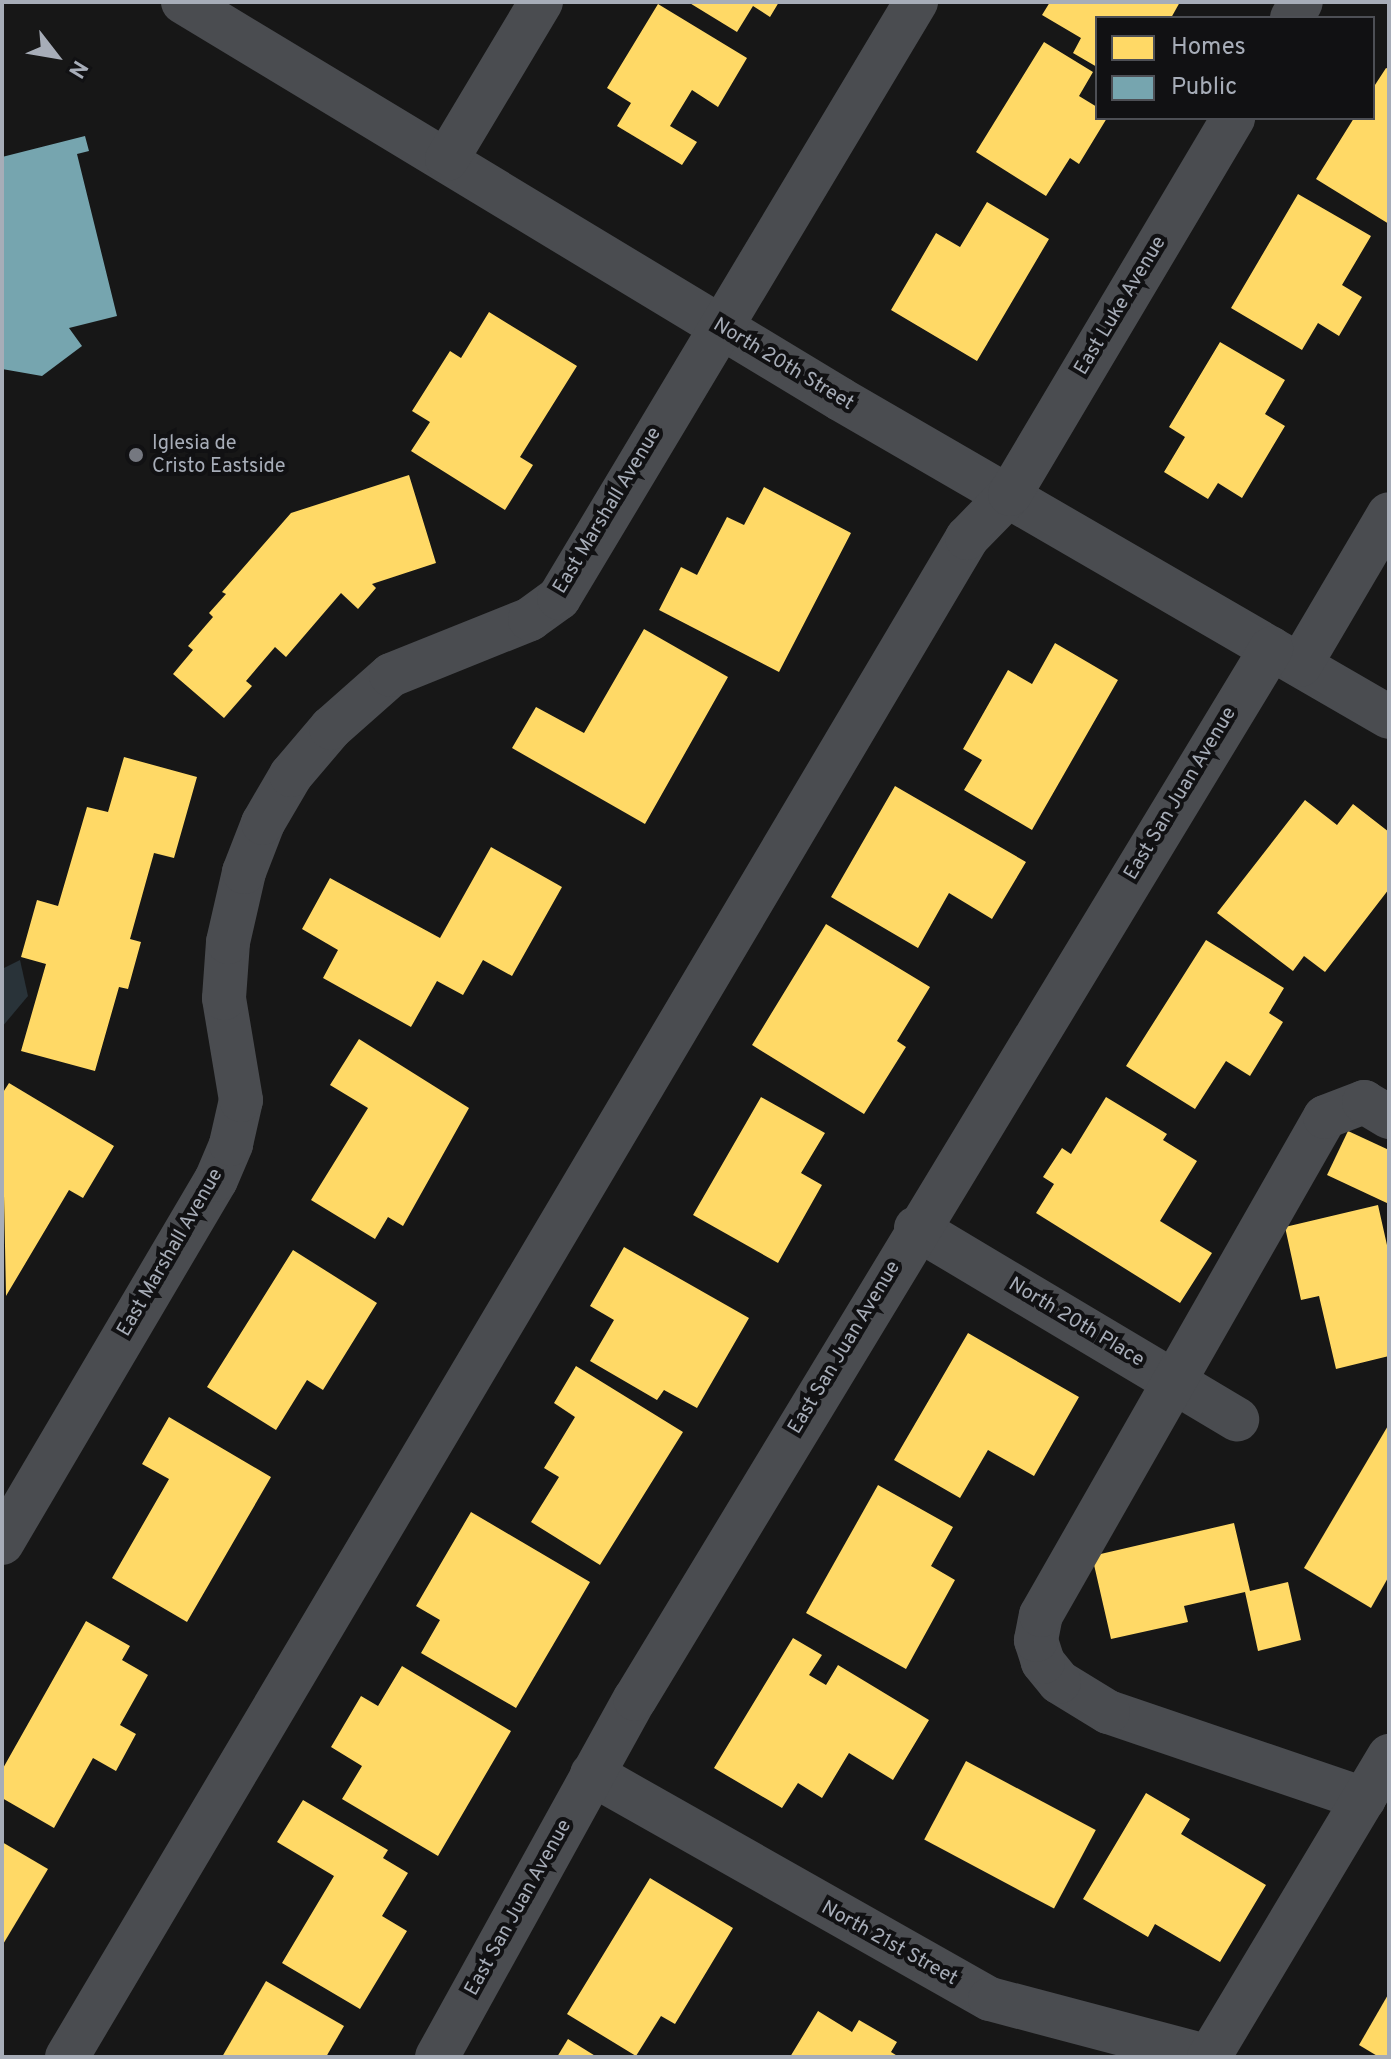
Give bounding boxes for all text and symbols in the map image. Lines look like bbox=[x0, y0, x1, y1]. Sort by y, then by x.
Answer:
north arrow bbox=[16, 16, 96, 96]
legend bbox=[1095, 16, 1375, 120]
text: Homes bbox=[1171, 33, 1246, 63]
text: N bbox=[61, 55, 93, 82]
text: Public bbox=[1171, 73, 1237, 103]
street label: East Luke Avenue bbox=[1070, 232, 1172, 380]
street label: North 20th Street bbox=[708, 314, 858, 416]
street label: East Marshall Avenue bbox=[549, 423, 667, 599]
place label: Iglesia de Cristo Eastside bbox=[152, 432, 286, 479]
marker: Iglesia de Cristo Eastside bbox=[127, 446, 145, 464]
street label: East San Juan Avenue bbox=[1120, 703, 1242, 885]
street label: East Marshall Avenue bbox=[113, 1164, 229, 1342]
street label: East San Juan Avenue bbox=[784, 1257, 906, 1439]
street label: North 20th Place bbox=[1004, 1273, 1148, 1373]
street label: East San Juan Avenue bbox=[460, 1815, 578, 2001]
street label: North 21st Street bbox=[817, 1897, 961, 1991]

